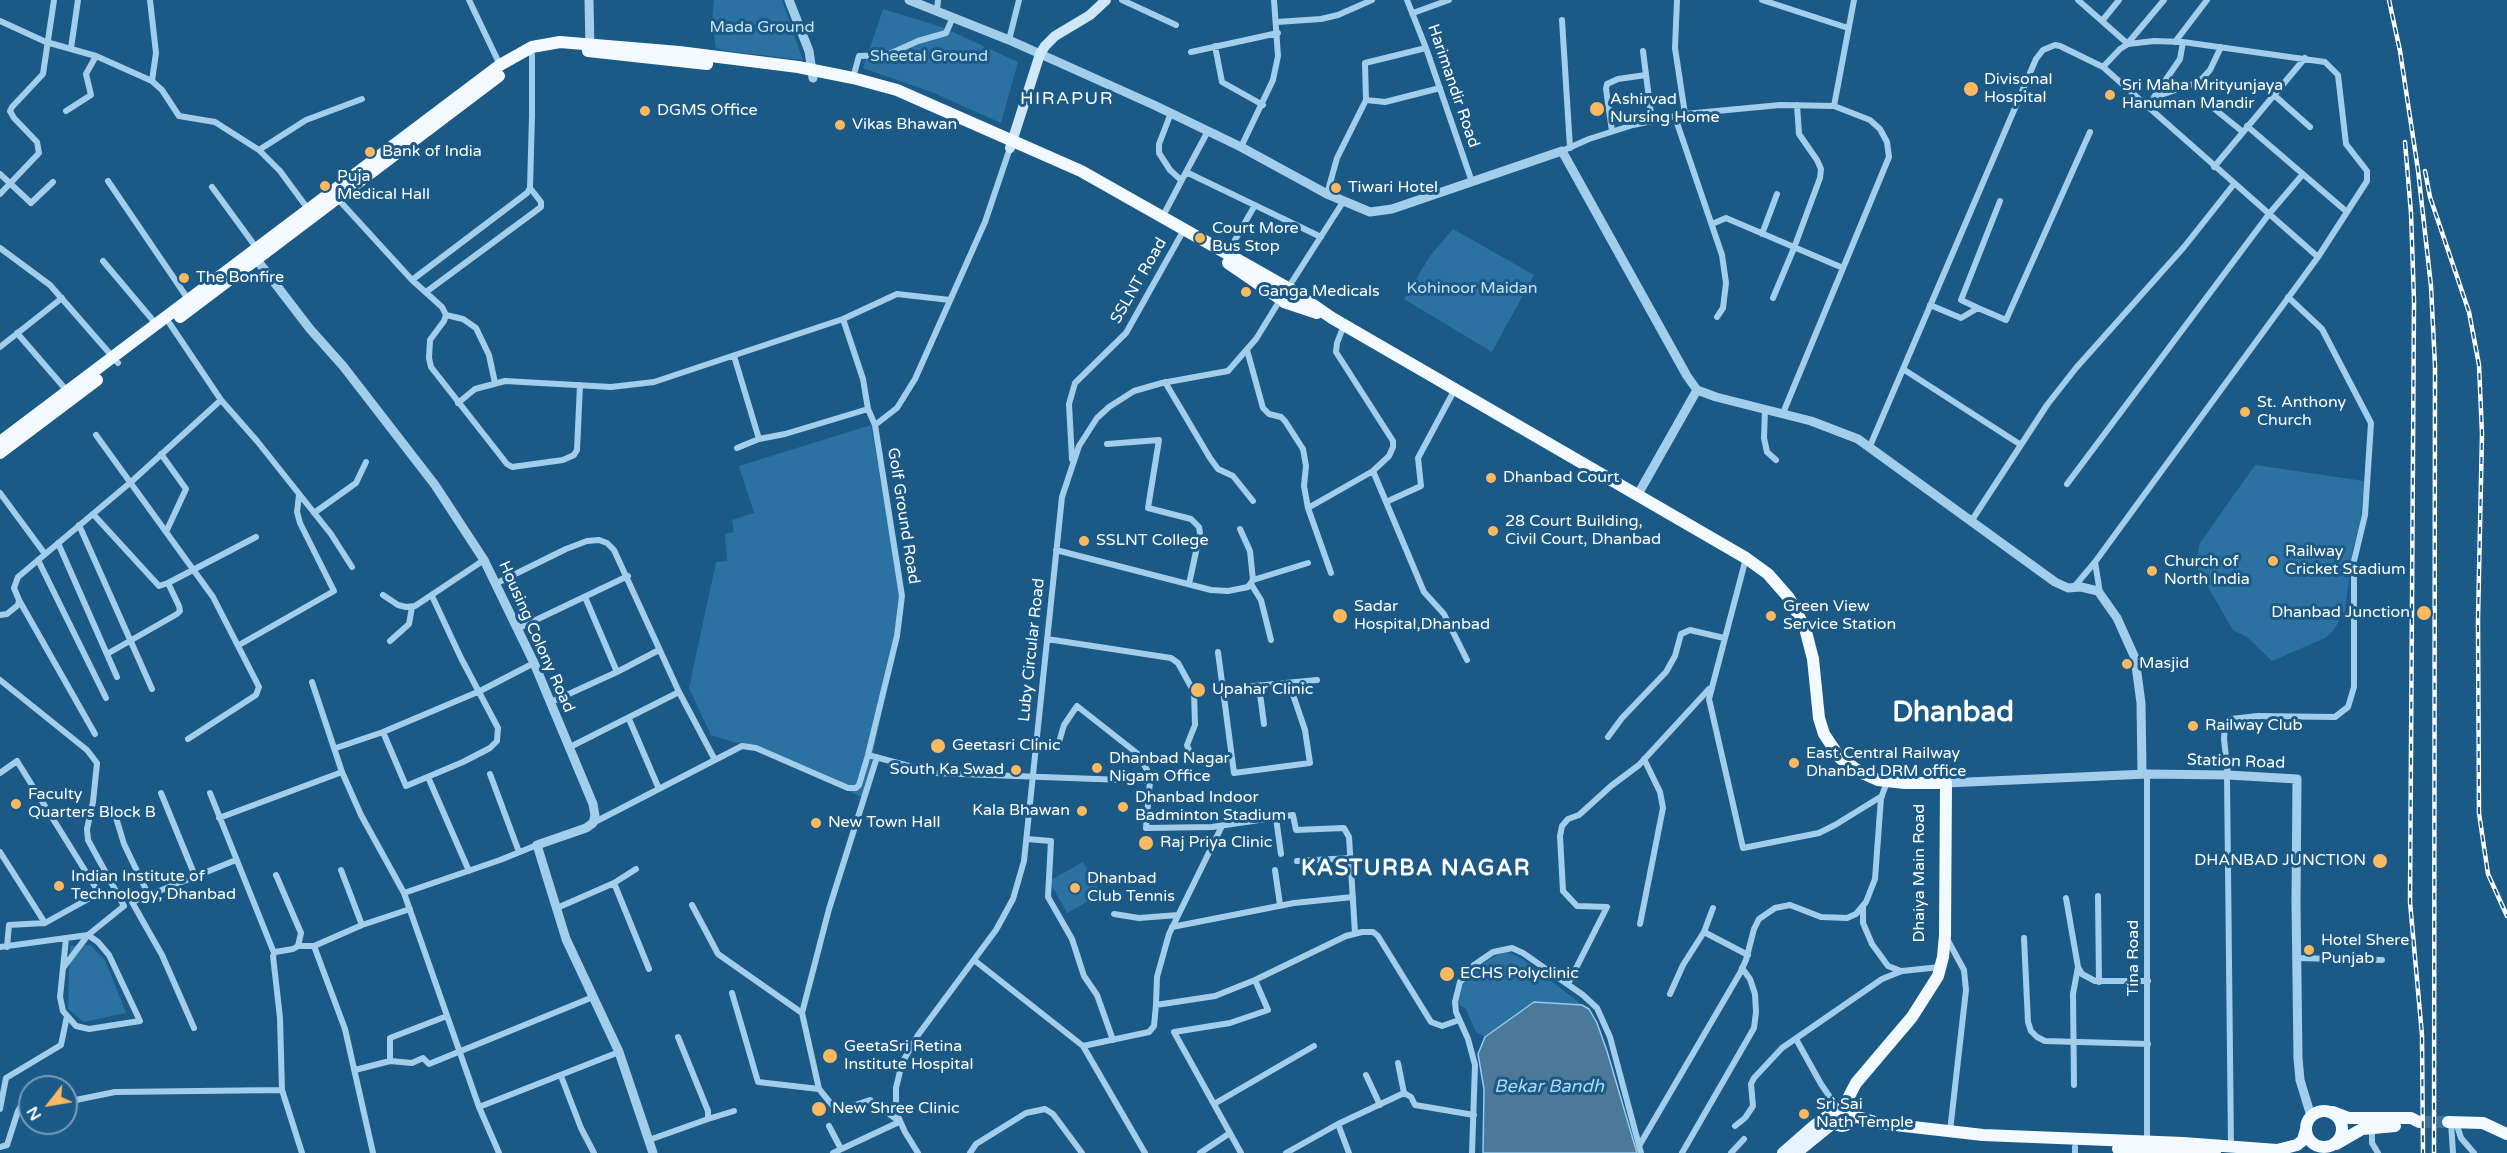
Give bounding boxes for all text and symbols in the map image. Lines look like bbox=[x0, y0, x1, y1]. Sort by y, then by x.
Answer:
park label: Mada Ground bbox=[709, 18, 815, 38]
street label: Harimandir Road bbox=[1423, 22, 1483, 150]
park label: Sheetal Ground bbox=[870, 47, 988, 67]
place label: Divisonal Hospital bbox=[1984, 70, 2052, 108]
place label: Sri Maha Mrityunjaya Hanuman Mandir bbox=[2122, 76, 2283, 114]
marker: Divisonal Hospital bbox=[1962, 80, 1980, 98]
district label: HIRAPUR bbox=[1020, 88, 1114, 110]
marker: Sri Maha Mrityunjaya Hanuman Mandir bbox=[2103, 88, 2117, 102]
place label: Ashirvad Nursing Home bbox=[1610, 90, 1720, 128]
marker: Ashirvad Nursing Home bbox=[1588, 100, 1606, 118]
place label: DGMS Office bbox=[657, 101, 758, 121]
marker: DGMS Office bbox=[638, 104, 652, 118]
place label: Vikas Bhawan bbox=[852, 115, 957, 135]
marker: Vikas Bhawan bbox=[833, 118, 847, 132]
place label: Bank of India bbox=[382, 142, 482, 162]
marker: Bank of India bbox=[363, 145, 377, 159]
place label: Puja Medical Hall bbox=[337, 167, 430, 205]
place label: Tiwari Hotel bbox=[1348, 178, 1438, 198]
marker: Puja Medical Hall bbox=[318, 179, 332, 193]
marker: Tiwari Hotel bbox=[1329, 181, 1343, 195]
place label: Court More Bus Stop bbox=[1212, 219, 1299, 257]
marker: Court More Bus Stop bbox=[1193, 231, 1207, 245]
street label: SSLNT Road bbox=[1107, 235, 1171, 327]
place label: The Bonfire bbox=[196, 268, 284, 288]
marker: The Bonfire bbox=[177, 271, 191, 285]
park label: Kohinoor Maidan bbox=[1407, 279, 1537, 299]
place label: Ganga Medicals bbox=[1258, 282, 1380, 302]
marker: Ganga Medicals bbox=[1239, 285, 1253, 299]
place label: St. Anthony Church bbox=[2257, 393, 2346, 431]
marker: St. Anthony Church bbox=[2238, 405, 2252, 419]
street label: Golf Ground Road bbox=[883, 446, 923, 586]
place label: Dhanbad Court bbox=[1503, 468, 1619, 488]
marker: Dhanbad Court bbox=[1484, 471, 1498, 485]
place label: 28 Court Building, Civil Court, Dhanbad bbox=[1505, 512, 1661, 550]
marker: 28 Court Building, Civil Court, Dhanbad bbox=[1486, 524, 1500, 538]
place label: SSLNT College bbox=[1096, 531, 1208, 551]
marker: SSLNT College bbox=[1077, 534, 1091, 548]
place label: Railway Cricket Stadium bbox=[2285, 542, 2406, 580]
place label: Church of North India bbox=[2164, 552, 2250, 590]
marker: Railway Cricket Stadium bbox=[2266, 554, 2280, 568]
street label: Housing Colony Road bbox=[494, 558, 578, 716]
marker: Church of North India bbox=[2145, 564, 2159, 578]
street label: Luby Circular Road bbox=[1015, 577, 1049, 723]
place label: Sadar Hospital,Dhanbad bbox=[1354, 597, 1490, 635]
place label: Green View Service Station bbox=[1783, 597, 1896, 635]
place label: Dhanbad Junction bbox=[2271, 603, 2410, 623]
marker: Dhanbad Junction bbox=[2415, 604, 2433, 622]
marker: Sadar Hospital,Dhanbad bbox=[1331, 607, 1349, 625]
marker: Green View Service Station bbox=[1764, 609, 1778, 623]
place label: Masjid bbox=[2139, 654, 2189, 674]
marker: Masjid bbox=[2120, 657, 2134, 671]
place label: Upahar Clinic bbox=[1212, 680, 1313, 700]
marker: Upahar Clinic bbox=[1189, 681, 1207, 699]
district label: Dhanbad bbox=[1892, 697, 2014, 731]
place label: Railway Club bbox=[2205, 716, 2302, 736]
marker: Railway Club bbox=[2186, 719, 2200, 733]
place label: Geetasri Clinic bbox=[952, 736, 1061, 756]
marker: Geetasri Clinic bbox=[929, 737, 947, 755]
place label: East Central Railway Dhanbad DRM office bbox=[1806, 744, 1966, 782]
place label: Dhanbad Nagar Nigam Office bbox=[1109, 749, 1230, 787]
street label: Station Road bbox=[2187, 751, 2285, 773]
marker: East Central Railway Dhanbad DRM office bbox=[1787, 756, 1801, 770]
place label: South Ka Swad bbox=[890, 760, 1004, 780]
marker: Dhanbad Nagar Nigam Office bbox=[1090, 761, 1104, 775]
marker: South Ka Swad bbox=[1009, 763, 1023, 777]
place label: Faculty Quarters Block B bbox=[28, 785, 156, 823]
place label: Dhanbad Indoor Badminton Stadium bbox=[1135, 788, 1286, 826]
marker: Faculty Quarters Block B bbox=[9, 797, 23, 811]
marker: Dhanbad Indoor Badminton Stadium bbox=[1116, 800, 1130, 814]
place label: Kala Bhawan bbox=[972, 801, 1070, 821]
marker: Kala Bhawan bbox=[1075, 804, 1089, 818]
street label: Dhaiya Main Road bbox=[1910, 804, 1930, 942]
place label: New Town Hall bbox=[828, 813, 940, 833]
marker: New Town Hall bbox=[809, 816, 823, 830]
place label: Raj Priya Clinic bbox=[1160, 833, 1272, 853]
marker: Raj Priya Clinic bbox=[1137, 834, 1155, 852]
place label: DHANBAD JUNCTION bbox=[2194, 851, 2366, 871]
marker: DHANBAD JUNCTION bbox=[2371, 852, 2389, 870]
district label: KASTURBA NAGAR bbox=[1301, 856, 1531, 882]
place label: Indian Institute of Technology, Dhanbad bbox=[71, 867, 236, 905]
place label: Dhanbad Club Tennis bbox=[1087, 869, 1175, 907]
marker: Indian Institute of Technology, Dhanbad bbox=[52, 879, 66, 893]
marker: Dhanbad Club Tennis bbox=[1068, 881, 1082, 895]
street label: Tina Road bbox=[2124, 920, 2144, 996]
place label: Hotel Shere Punjab bbox=[2321, 931, 2409, 969]
marker: Hotel Shere Punjab bbox=[2302, 943, 2316, 957]
place label: ECHS Polyclinic bbox=[1460, 964, 1579, 984]
marker: ECHS Polyclinic bbox=[1438, 965, 1456, 983]
place label: GeetaSri Retina Institute Hospital bbox=[844, 1037, 973, 1075]
marker: GeetaSri Retina Institute Hospital bbox=[821, 1047, 839, 1065]
north arrow bbox=[18, 1075, 78, 1135]
water label: Bekar Bandh bbox=[1494, 1076, 1604, 1098]
place label: Sri Sai Nath Temple bbox=[1816, 1095, 1913, 1133]
place label: New Shree Clinic bbox=[832, 1099, 959, 1119]
marker: New Shree Clinic bbox=[810, 1100, 828, 1118]
text: N bbox=[22, 1103, 46, 1124]
marker: Sri Sai Nath Temple bbox=[1797, 1107, 1811, 1121]

